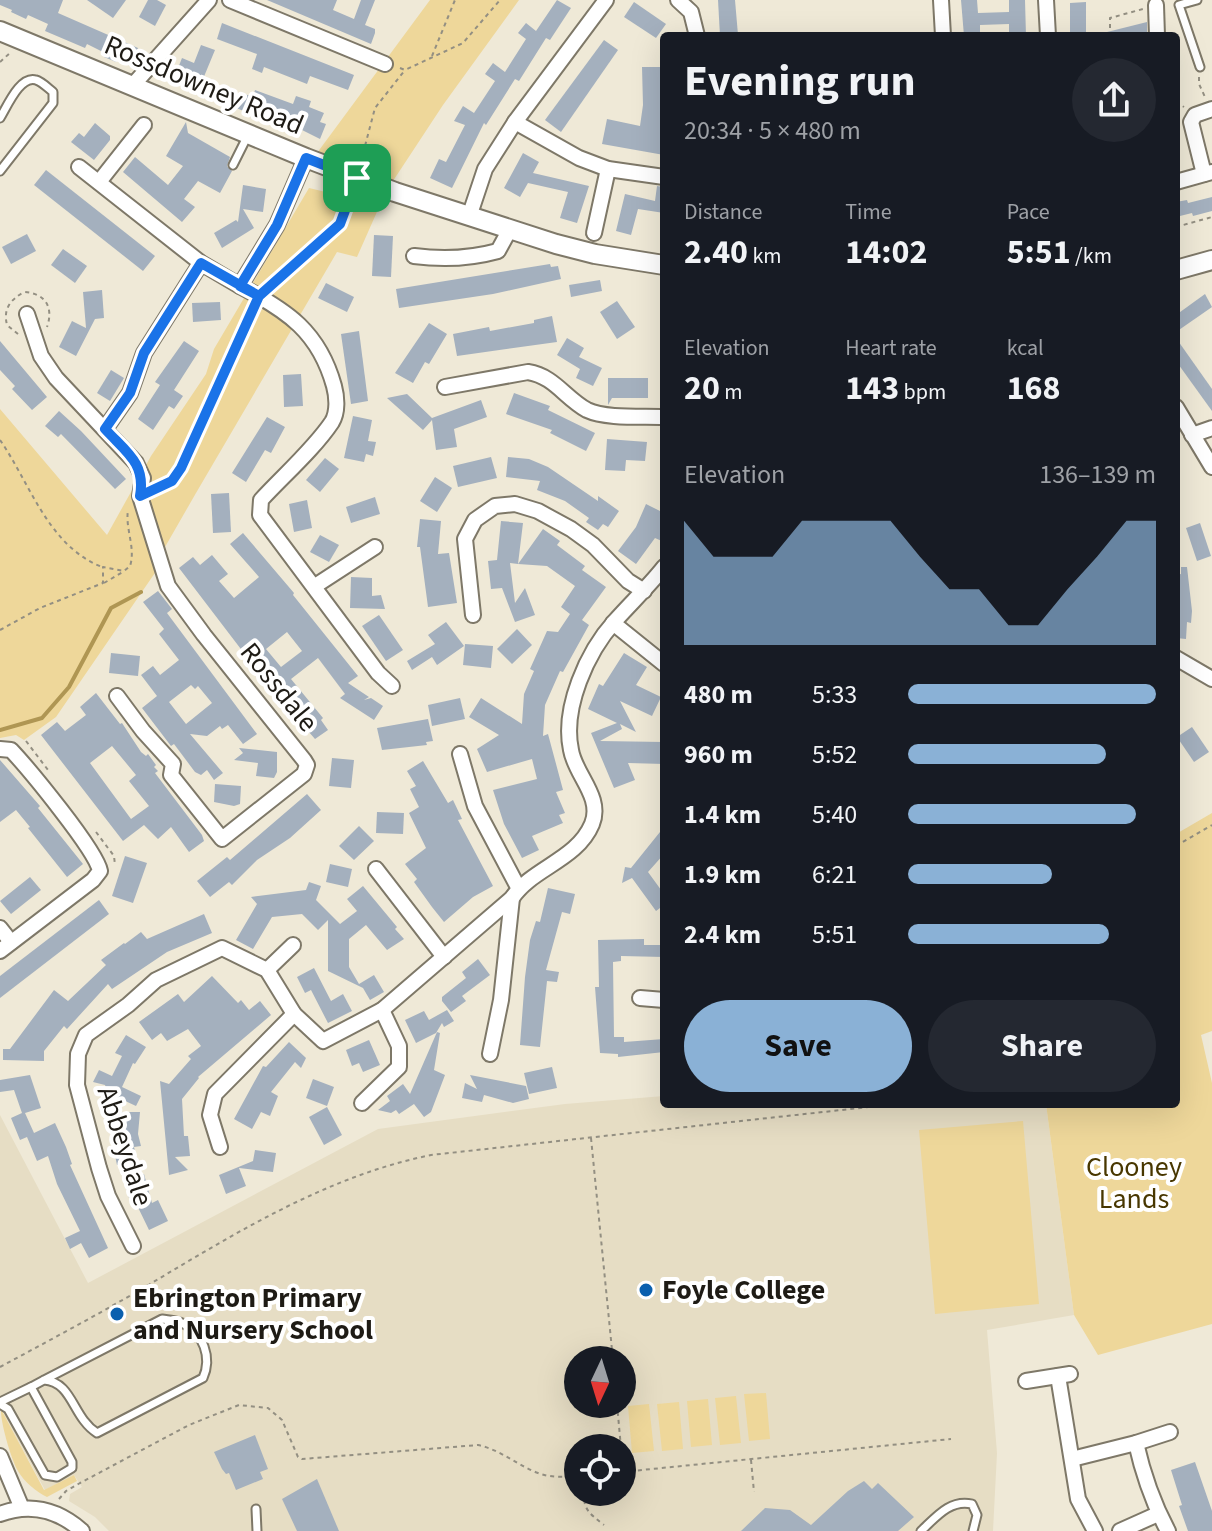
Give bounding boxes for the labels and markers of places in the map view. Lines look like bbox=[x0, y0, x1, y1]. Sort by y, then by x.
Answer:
pin bbox=[323, 144, 391, 212]
place label: Foyle College bbox=[662, 1270, 825, 1310]
place label: Ebrington Primary and Nursery School bbox=[133, 1278, 373, 1350]
marker: Foyle College bbox=[637, 1281, 655, 1299]
marker: Ebrington Primary and Nursery School bbox=[108, 1305, 126, 1323]

